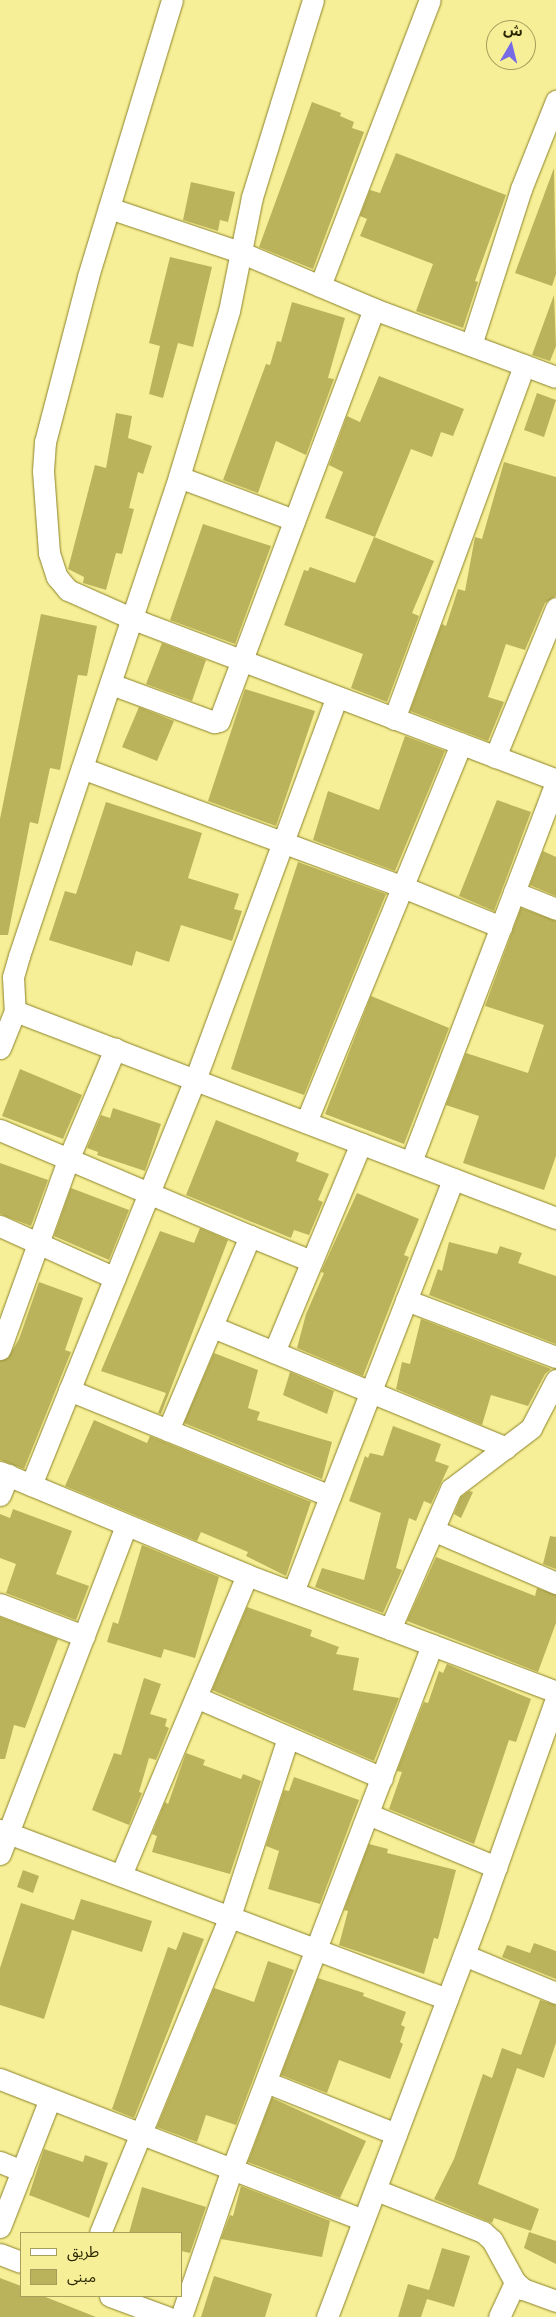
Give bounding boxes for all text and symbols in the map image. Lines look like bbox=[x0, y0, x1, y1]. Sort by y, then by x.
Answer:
north arrow bbox=[486, 20, 536, 70]
text: ش bbox=[502, 21, 524, 40]
legend bbox=[20, 2232, 182, 2297]
text: طريق bbox=[67, 2243, 99, 2261]
text: مبنى bbox=[67, 2268, 96, 2286]

